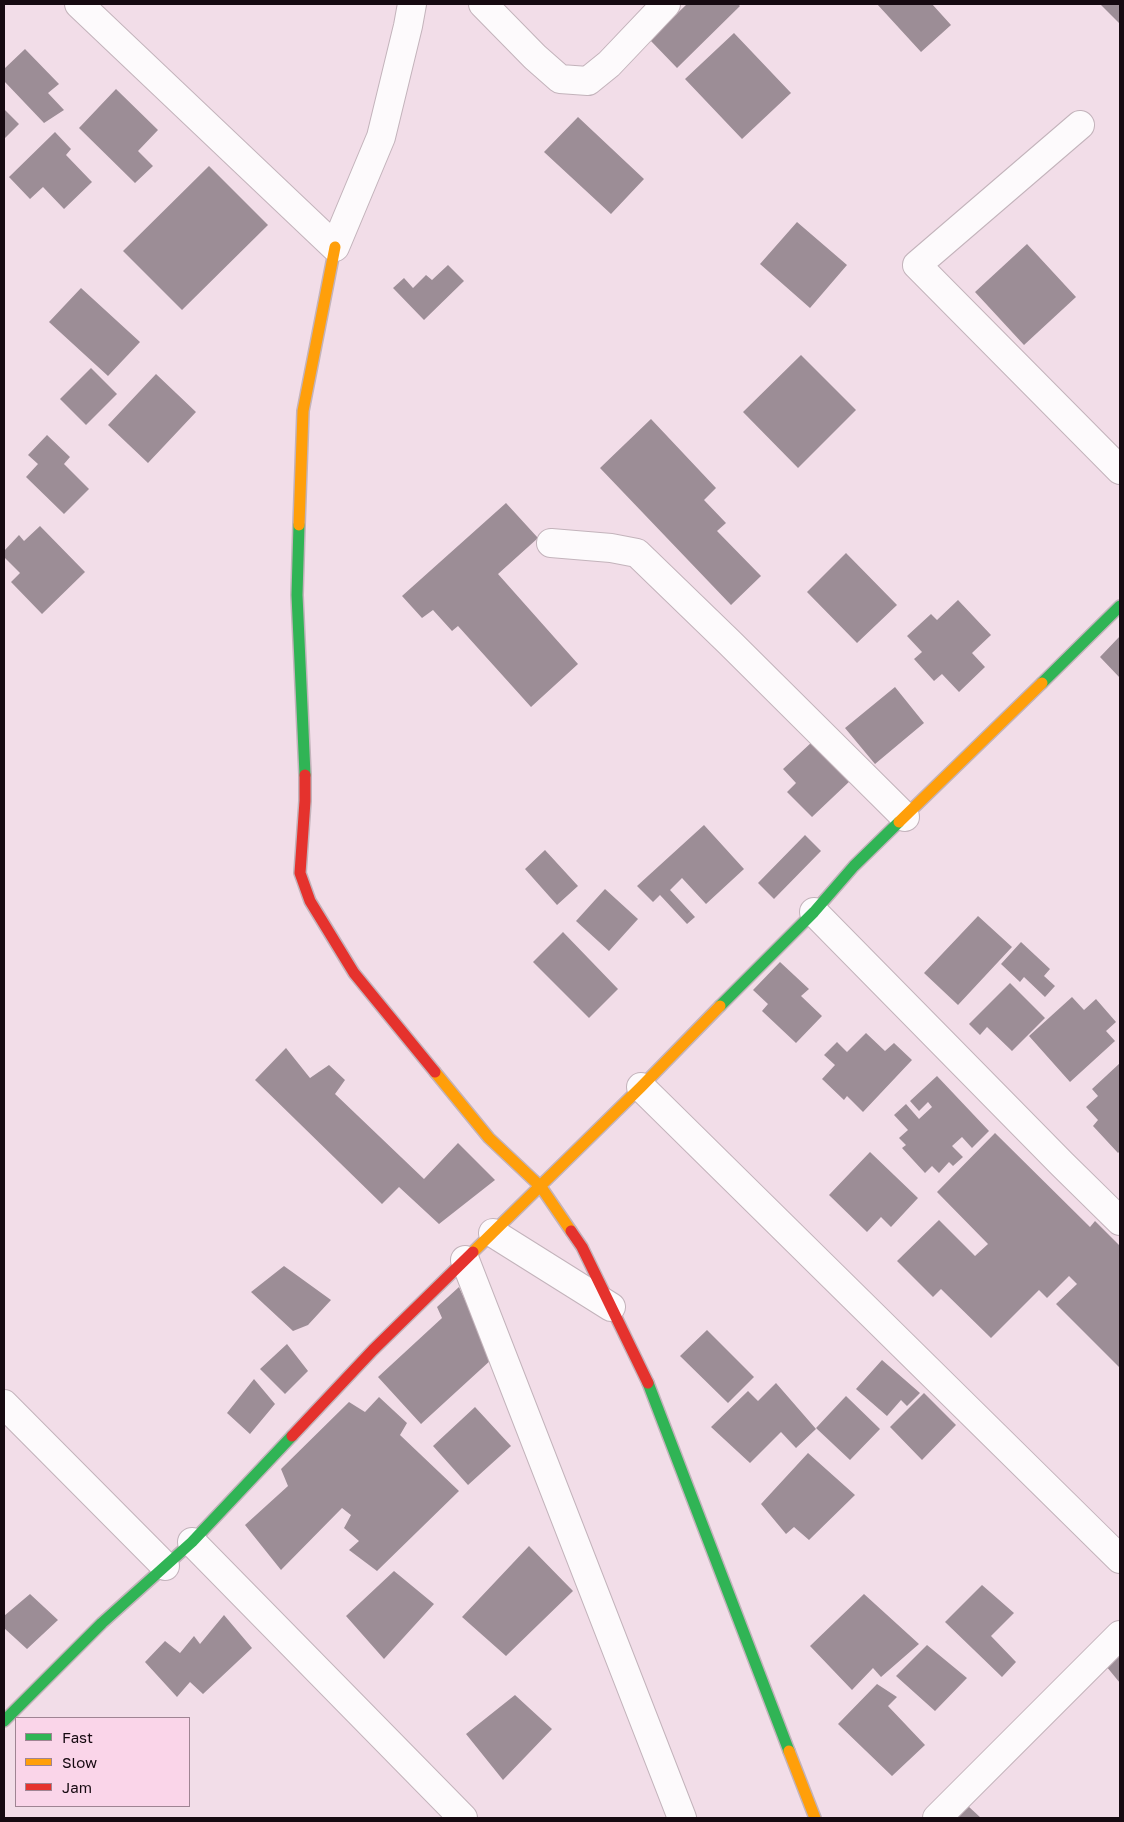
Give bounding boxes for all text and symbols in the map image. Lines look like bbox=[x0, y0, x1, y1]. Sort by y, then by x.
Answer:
legend bbox=[15, 1717, 190, 1807]
text: Fast bbox=[62, 1728, 93, 1746]
text: Slow bbox=[62, 1753, 97, 1771]
text: Jam bbox=[62, 1778, 92, 1796]

